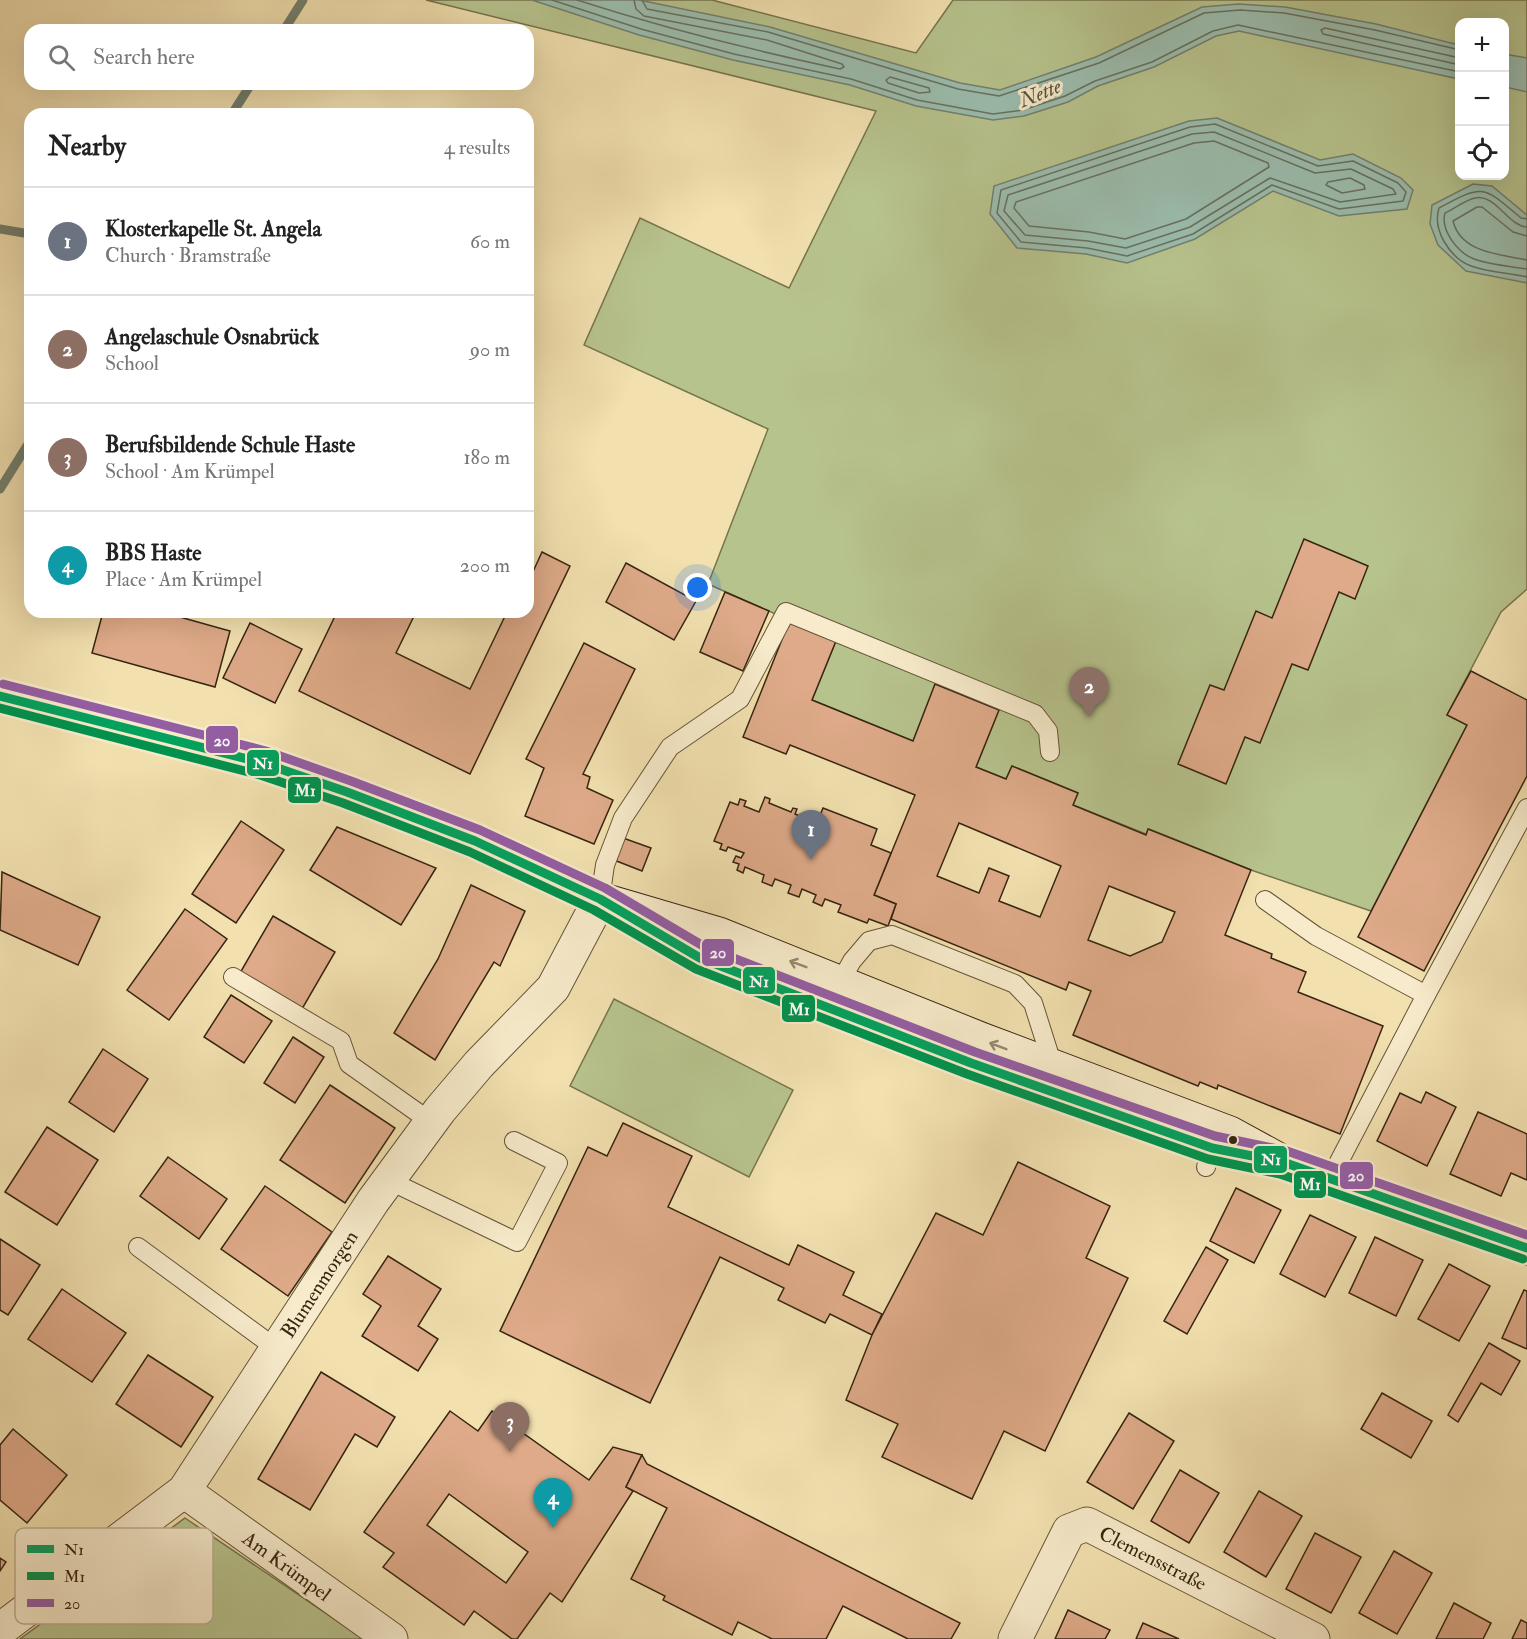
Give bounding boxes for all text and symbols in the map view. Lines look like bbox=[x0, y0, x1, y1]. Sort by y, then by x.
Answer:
map controls bbox=[1455, 18, 1509, 180]
button: + bbox=[1455, 18, 1509, 72]
search box bbox=[24, 24, 534, 90]
icon: search bbox=[45, 41, 78, 74]
text: Search here bbox=[93, 43, 195, 71]
water label: Nette bbox=[1014, 72, 1066, 114]
button: − bbox=[1455, 72, 1509, 126]
button: locate bbox=[1455, 126, 1509, 180]
text: Nearby bbox=[48, 131, 126, 163]
text: 4 results bbox=[444, 135, 510, 160]
text: Klosterkapelle St. Angela bbox=[105, 215, 322, 243]
text: 1 bbox=[64, 229, 71, 254]
text: 60 m bbox=[470, 229, 510, 254]
text: Church · Bramstraße bbox=[105, 243, 271, 268]
text: Angelaschule Osnabrück bbox=[105, 323, 319, 351]
text: 2 bbox=[62, 337, 73, 362]
text: 90 m bbox=[470, 337, 510, 362]
text: School bbox=[105, 351, 159, 376]
text: Berufsbildende Schule Haste bbox=[105, 431, 355, 459]
text: 3 bbox=[64, 445, 71, 470]
text: 180 m bbox=[463, 445, 510, 470]
text: School · Am Krümpel bbox=[105, 459, 275, 484]
text: BBS Haste bbox=[105, 539, 202, 567]
text: 4 bbox=[62, 553, 73, 578]
text: 200 m bbox=[460, 553, 510, 578]
text: Place · Am Krümpel bbox=[105, 567, 262, 592]
your location bbox=[683, 573, 712, 602]
pin: 2 bbox=[1070, 668, 1108, 717]
line badge: 20 bbox=[205, 725, 239, 754]
text: 20 bbox=[214, 731, 230, 751]
line badge: N1 bbox=[246, 749, 280, 777]
text: N1 bbox=[252, 754, 273, 774]
line badge: M1 bbox=[287, 776, 322, 804]
text: M1 bbox=[293, 781, 316, 801]
pin: 1 bbox=[792, 810, 830, 860]
line badge: 20 bbox=[701, 938, 735, 967]
text: 20 bbox=[710, 943, 726, 963]
one-way arrow bbox=[789, 958, 808, 969]
line badge: N1 bbox=[742, 966, 776, 995]
text: N1 bbox=[748, 972, 769, 992]
line badge: M1 bbox=[781, 994, 816, 1023]
text: M1 bbox=[787, 1000, 810, 1020]
one-way arrow bbox=[989, 1039, 1008, 1050]
unlabelled marker bbox=[1227, 1134, 1239, 1146]
line badge: N1 bbox=[1253, 1145, 1288, 1174]
text: N1 bbox=[1260, 1150, 1281, 1170]
line badge: 20 bbox=[1339, 1161, 1374, 1190]
text: 20 bbox=[1348, 1166, 1364, 1186]
line badge: M1 bbox=[1293, 1170, 1327, 1199]
text: M1 bbox=[1298, 1175, 1321, 1195]
street label: Blumenmorgen bbox=[275, 1226, 364, 1343]
pin: 3 bbox=[490, 1402, 530, 1452]
pin: 4 bbox=[534, 1478, 572, 1528]
street label: Clemensstraße bbox=[1095, 1521, 1211, 1596]
street label: Am Krümpel bbox=[236, 1525, 336, 1608]
legend bbox=[15, 1528, 213, 1624]
text: N1 bbox=[64, 1540, 84, 1560]
text: M1 bbox=[64, 1567, 85, 1587]
text: 20 bbox=[64, 1594, 80, 1614]

